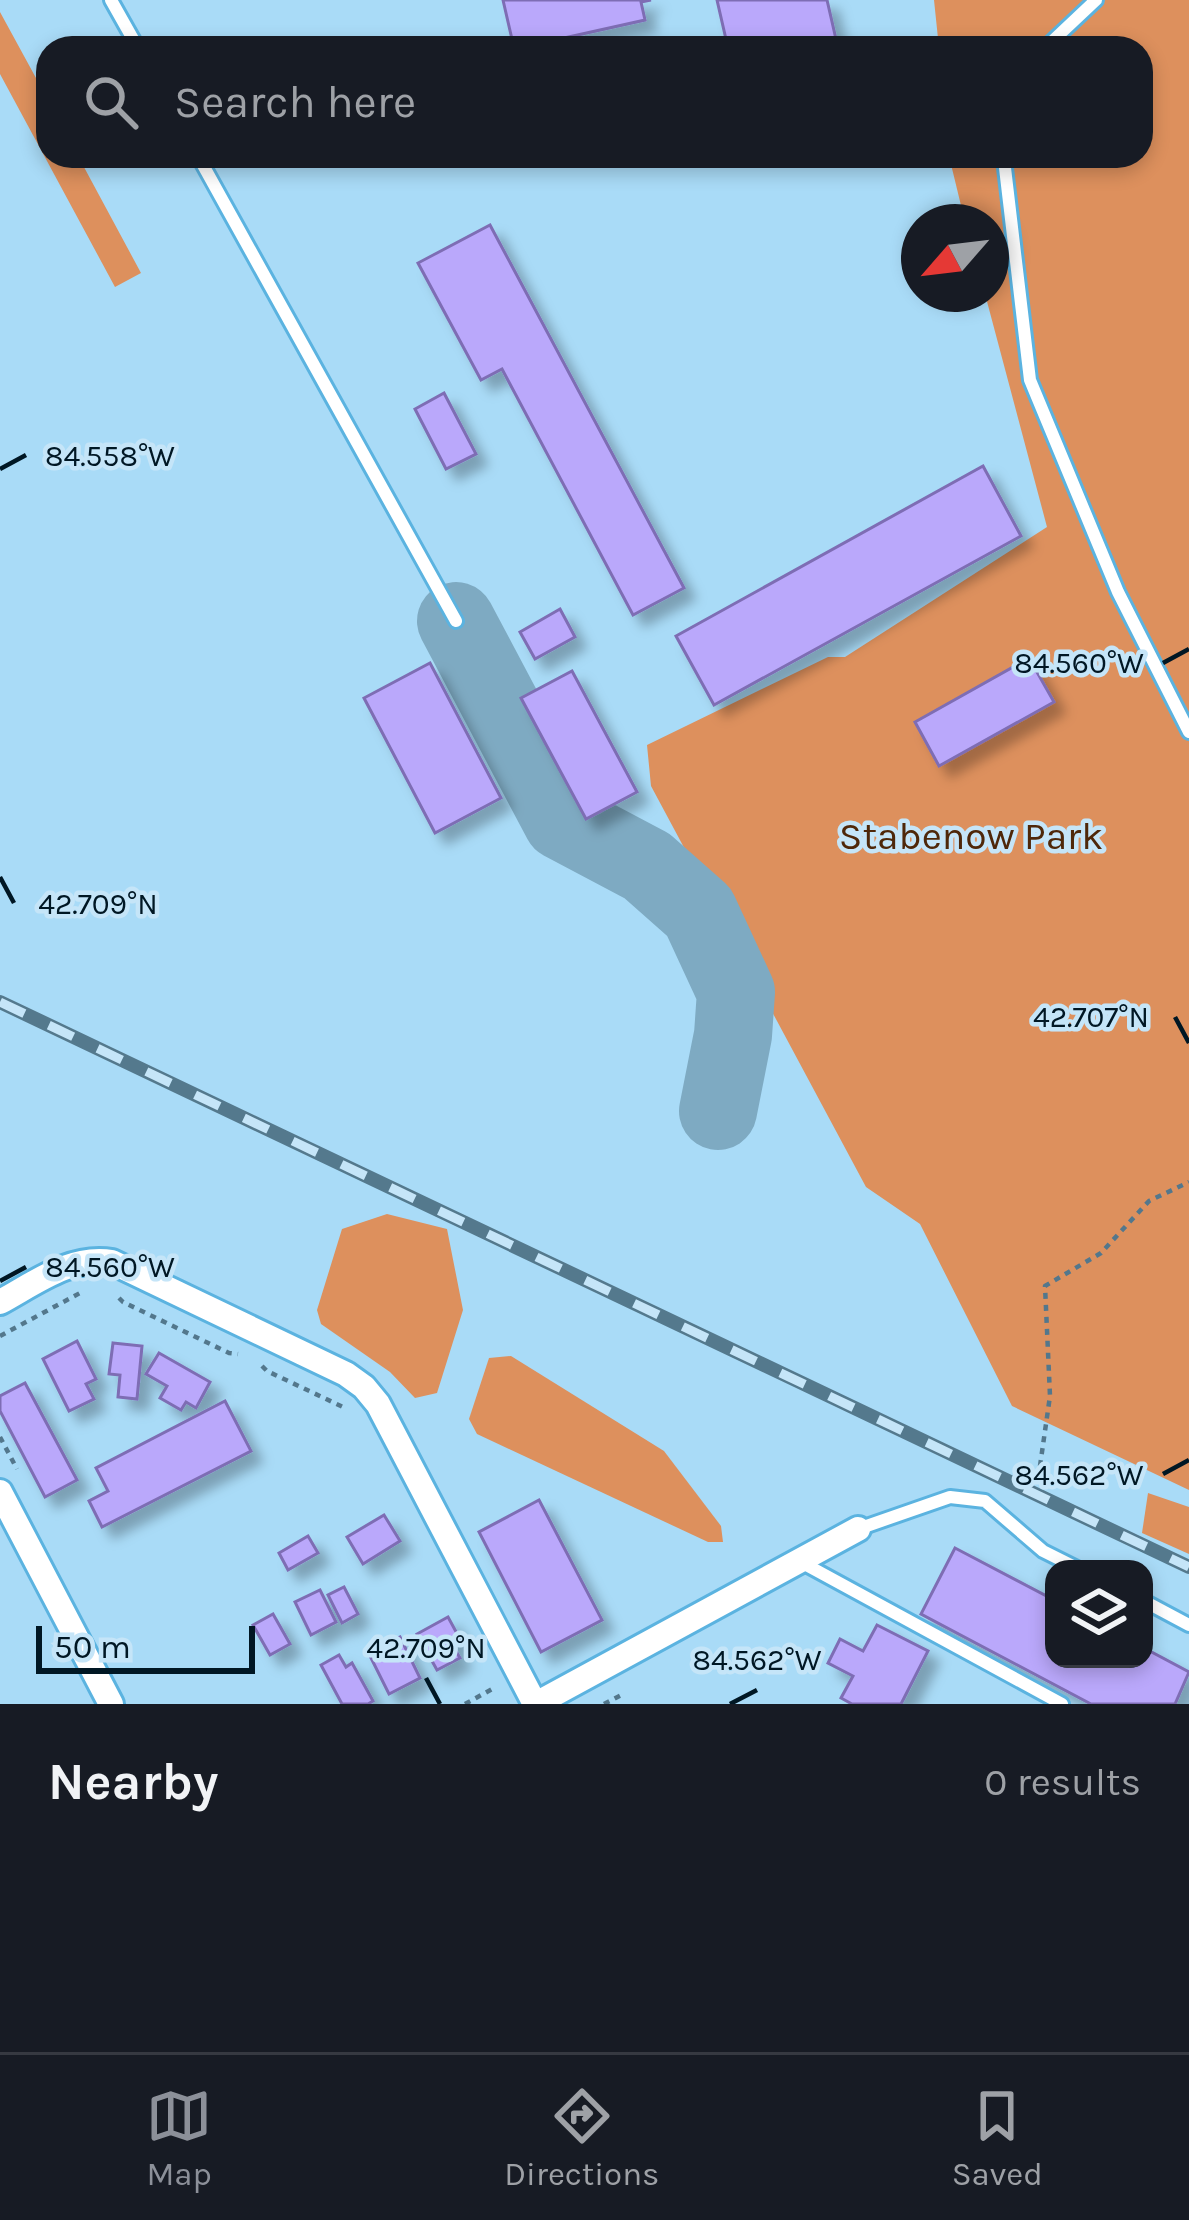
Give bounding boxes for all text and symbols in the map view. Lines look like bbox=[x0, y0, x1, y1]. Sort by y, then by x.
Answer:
search box bbox=[36, 36, 1153, 168]
icon: search bbox=[78, 69, 144, 135]
text: Search here bbox=[174, 76, 416, 128]
north arrow bbox=[901, 204, 1009, 312]
text: 84.558°W bbox=[45, 438, 175, 474]
text: 84.560°W bbox=[1014, 645, 1144, 681]
park label: Stabenow Park bbox=[839, 813, 1103, 859]
text: 42.709°N bbox=[38, 886, 158, 922]
text: 42.707°N bbox=[1033, 999, 1149, 1035]
text: 84.560°W bbox=[45, 1249, 175, 1285]
text: 84.562°W bbox=[1014, 1457, 1144, 1493]
map controls bbox=[1045, 1560, 1153, 1668]
button: layers bbox=[1045, 1560, 1153, 1668]
scale bar bbox=[36, 1620, 255, 1673]
text: 50 m bbox=[54, 1628, 131, 1666]
text: 42.709°N bbox=[366, 1630, 486, 1666]
text: 84.562°W bbox=[692, 1642, 822, 1678]
text: Nearby bbox=[48, 1752, 218, 1812]
text: 0 results bbox=[984, 1759, 1141, 1805]
tab: Map bbox=[146, 2083, 212, 2193]
tab: Directions bbox=[504, 2083, 659, 2193]
tab: Saved bbox=[952, 2083, 1043, 2193]

